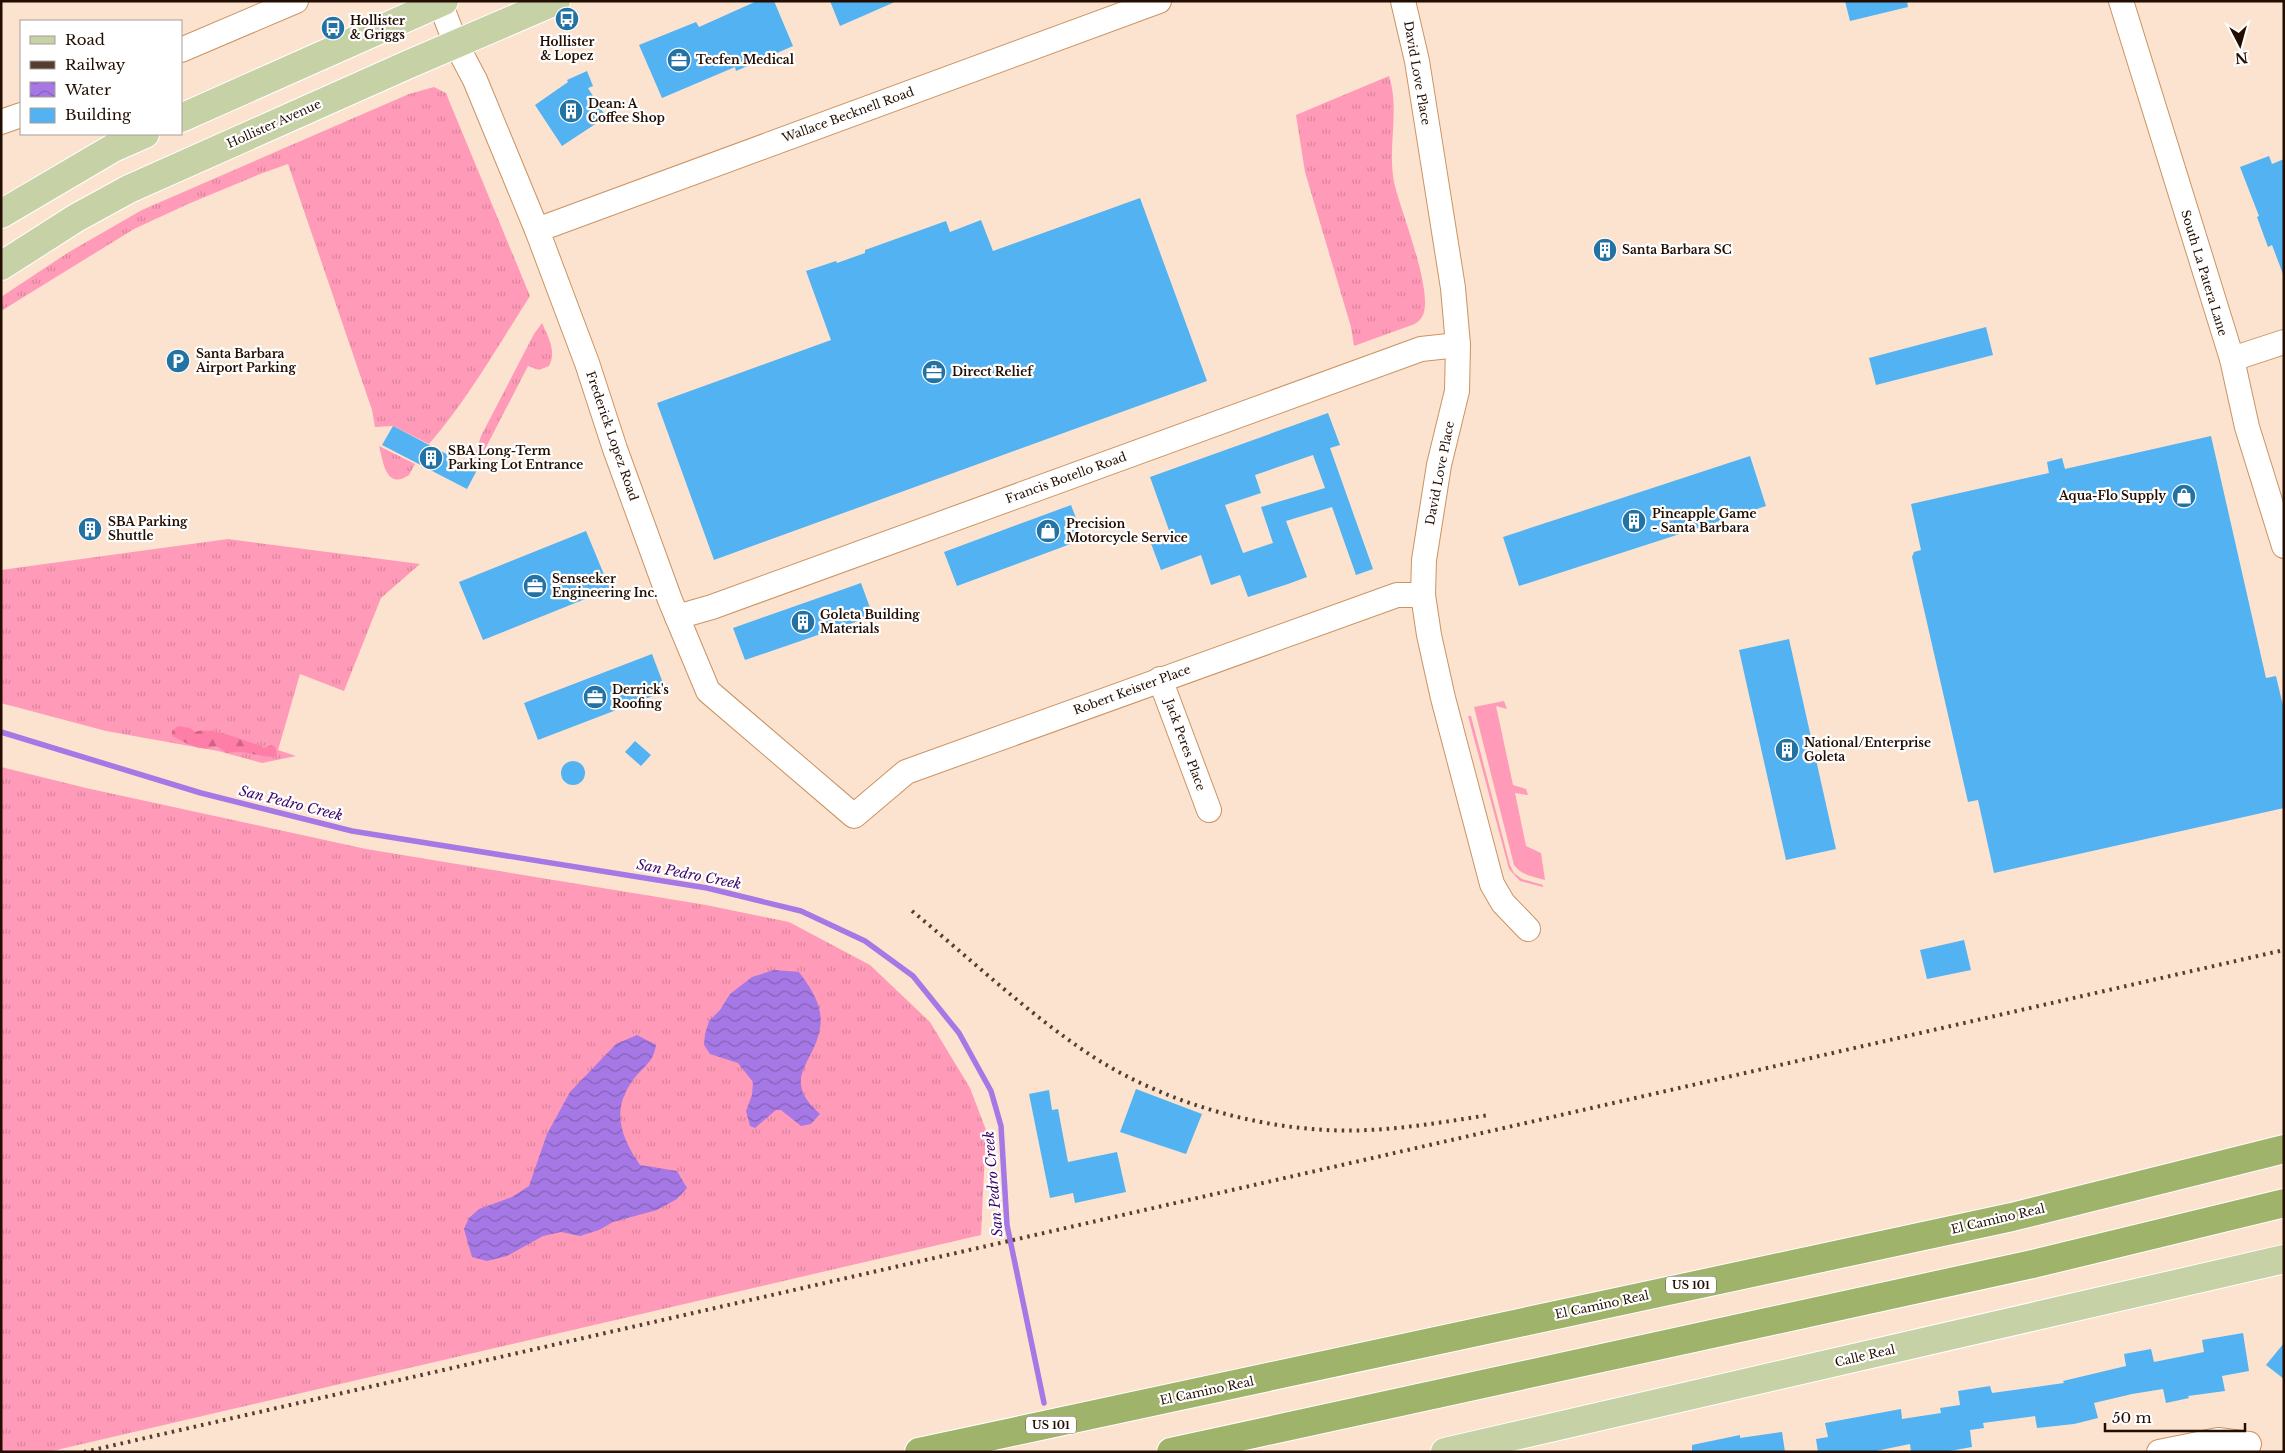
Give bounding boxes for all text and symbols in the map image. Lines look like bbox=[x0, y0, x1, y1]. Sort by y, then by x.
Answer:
bus stop icon: Hollister & Lopez bbox=[554, 6, 580, 32]
place label: Hollister & Griggs bbox=[350, 13, 405, 42]
bus stop icon: Hollister & Griggs bbox=[320, 15, 346, 41]
legend bbox=[20, 20, 182, 135]
street label: David Love Place bbox=[1401, 20, 1434, 126]
north arrow bbox=[2215, 20, 2265, 70]
text: Road bbox=[65, 30, 105, 49]
place label: Hollister & Lopez bbox=[539, 34, 595, 63]
office icon: Tecfen Medical bbox=[666, 47, 692, 73]
text: N bbox=[2234, 48, 2249, 68]
place label: Tecfen Medical bbox=[696, 52, 795, 67]
text: Railway bbox=[65, 55, 126, 74]
text: Water bbox=[64, 80, 112, 99]
street label: Wallace Becknell Road bbox=[779, 84, 916, 146]
street label: Hollister Avenue bbox=[224, 96, 323, 151]
place label: Dean: A Coffee Shop bbox=[588, 96, 665, 125]
building icon: Dean: A Coffee Shop bbox=[558, 98, 584, 124]
text: Building bbox=[65, 105, 132, 124]
street label: South La Patera Lane bbox=[2178, 208, 2231, 338]
building icon: Santa Barbara SC bbox=[1592, 237, 1618, 263]
place label: Santa Barbara SC bbox=[1622, 242, 1732, 257]
place label: Santa Barbara Airport Parking bbox=[195, 346, 296, 375]
parking icon: Santa Barbara Airport Parking bbox=[165, 348, 191, 374]
office icon: Direct Relief bbox=[921, 359, 947, 385]
place label: Direct Relief bbox=[952, 364, 1034, 379]
street label: Frederick Lopez Road bbox=[583, 369, 642, 503]
street label: David Love Place bbox=[1422, 419, 1457, 526]
place label: SBA Long-Term Parking Lot Entrance bbox=[448, 443, 583, 472]
building icon: SBA Long-Term Parking Lot Entrance bbox=[418, 445, 444, 471]
street label: Francis Botello Road bbox=[1003, 449, 1128, 506]
shop icon: Aqua-Flo Supply bbox=[2171, 483, 2197, 509]
place label: Aqua-Flo Supply bbox=[2058, 488, 2166, 503]
place label: Pineapple Game - Santa Barbara bbox=[1652, 506, 1756, 535]
building icon: Pineapple Game - Santa Barbara bbox=[1621, 508, 1647, 534]
place label: SBA Parking Shuttle bbox=[108, 514, 188, 543]
building icon: SBA Parking Shuttle bbox=[77, 516, 103, 542]
place label: Precision Motorcycle Service bbox=[1066, 516, 1188, 545]
shop icon: Precision Motorcycle Service bbox=[1035, 518, 1061, 544]
place label: Senseeker Engineering Inc. bbox=[552, 571, 657, 600]
office icon: Senseeker Engineering Inc. bbox=[522, 573, 548, 599]
place label: Goleta Building Materials bbox=[820, 607, 920, 636]
building icon: Goleta Building Materials bbox=[790, 609, 816, 635]
street label: Robert Keister Place bbox=[1071, 661, 1193, 718]
place label: Derrick's Roofing bbox=[612, 682, 669, 711]
office icon: Derrick's Roofing bbox=[582, 684, 608, 710]
street label: Jack Peres Place bbox=[1161, 695, 1209, 793]
place label: National/Enterprise Goleta bbox=[1804, 735, 1931, 764]
building icon: National/Enterprise Goleta bbox=[1774, 737, 1800, 763]
water label: San Pedro Creek bbox=[237, 781, 345, 825]
water label: San Pedro Creek bbox=[635, 855, 743, 893]
water label: San Pedro Creek bbox=[979, 1130, 1007, 1238]
street label: El Camino Real bbox=[1950, 1200, 2046, 1237]
road number: US 101 bbox=[1666, 1276, 1716, 1294]
street label: El Camino Real bbox=[1554, 1287, 1650, 1322]
street label: Calle Real bbox=[1833, 1341, 1896, 1370]
street label: El Camino Real bbox=[1159, 1373, 1255, 1408]
scale bar bbox=[2105, 1400, 2245, 1432]
text: 50 m bbox=[2112, 1408, 2152, 1427]
road number: US 101 bbox=[1026, 1416, 1076, 1434]

